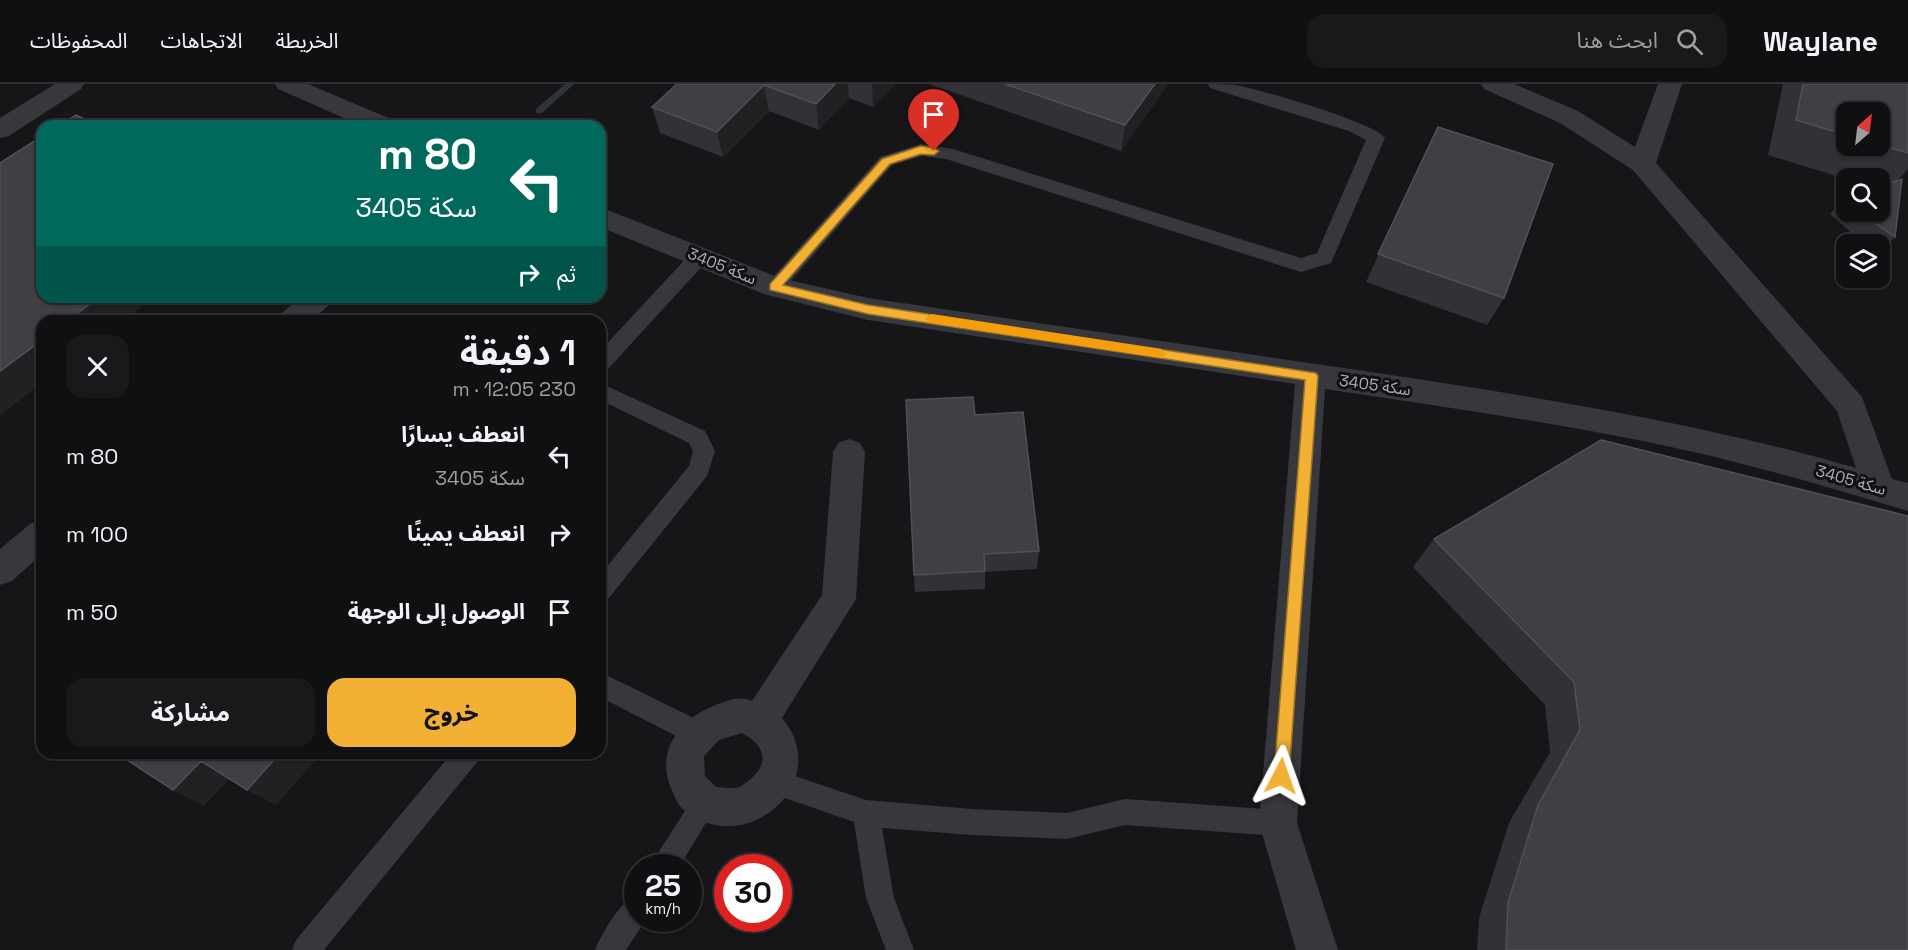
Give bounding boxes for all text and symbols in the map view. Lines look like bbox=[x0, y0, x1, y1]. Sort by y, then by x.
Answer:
search box bbox=[1307, 14, 1727, 68]
text: Waylane bbox=[1763, 23, 1878, 59]
icon: search bbox=[1673, 25, 1706, 58]
text: ابحث هنا bbox=[1576, 26, 1658, 54]
text: المحفوظات bbox=[30, 27, 127, 54]
text: الاتجاهات bbox=[160, 27, 242, 54]
text: الخريطة bbox=[275, 27, 338, 54]
pin bbox=[908, 89, 959, 151]
icon: arrive bbox=[917, 98, 950, 131]
north arrow bbox=[1836, 102, 1890, 156]
map controls bbox=[1836, 102, 1890, 288]
text: 80 m bbox=[378, 128, 477, 181]
icon: left bbox=[498, 144, 576, 222]
button: search bbox=[1836, 168, 1890, 222]
text: سكة 3405 bbox=[355, 190, 477, 225]
button: layers bbox=[1836, 234, 1890, 288]
street label: سكة 3405 bbox=[685, 243, 759, 289]
icon: right bbox=[512, 258, 545, 291]
text: ثم bbox=[557, 260, 576, 288]
text: 1 دقيقة bbox=[460, 330, 576, 376]
button: close bbox=[66, 335, 129, 398]
street label: سكة 3405 bbox=[1338, 370, 1412, 400]
text: 230 m · 12:05 bbox=[452, 376, 576, 402]
text: انعطف يسارًا bbox=[401, 420, 525, 448]
icon: left bbox=[543, 440, 576, 473]
text: 80 m bbox=[66, 442, 118, 470]
street label: سكة 3405 bbox=[1813, 460, 1889, 500]
text: سكة 3405 bbox=[435, 465, 525, 491]
icon: right bbox=[543, 518, 576, 551]
text: انعطف يمينًا bbox=[407, 519, 525, 547]
text: 100 m bbox=[66, 520, 128, 548]
icon: arrive bbox=[543, 596, 576, 629]
text: الوصول إلى الوجهة bbox=[348, 597, 525, 625]
text: 50 m bbox=[66, 598, 118, 626]
button: مشاركة bbox=[66, 678, 315, 747]
button: خروج bbox=[327, 678, 576, 747]
position arrow bbox=[1249, 744, 1313, 808]
speed limit sign: 30 bbox=[714, 854, 792, 932]
text: 25 bbox=[645, 866, 681, 905]
text: km/h bbox=[645, 899, 681, 918]

